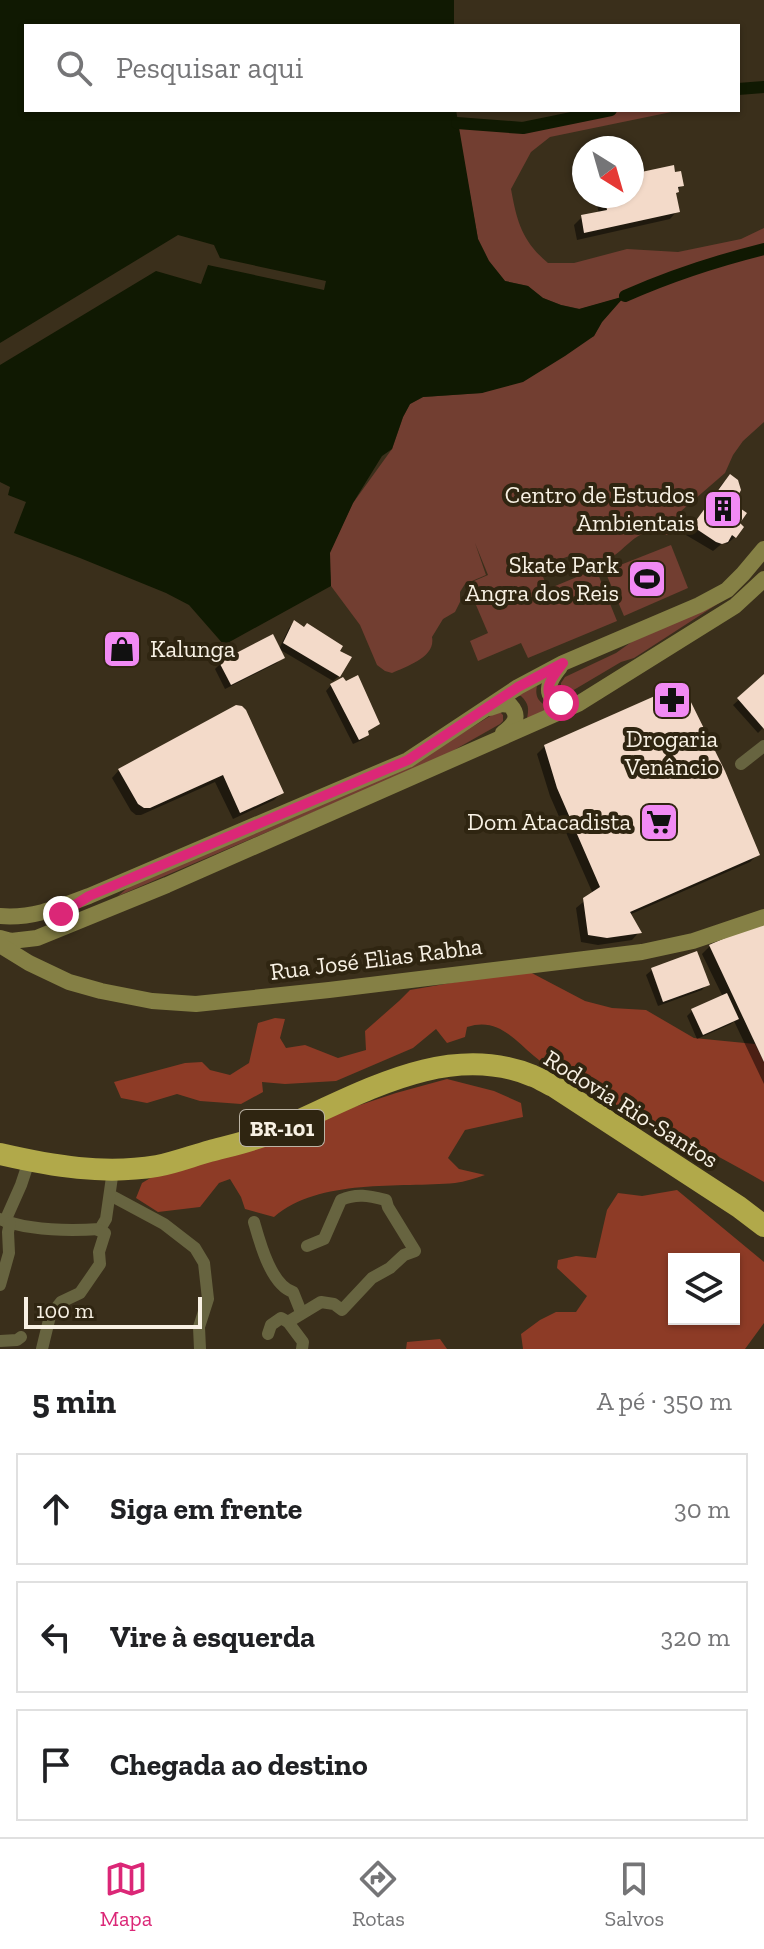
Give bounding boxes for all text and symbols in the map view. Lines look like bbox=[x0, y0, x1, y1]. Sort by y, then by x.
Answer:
search box bbox=[24, 24, 740, 112]
icon: search bbox=[52, 46, 96, 90]
text: Pesquisar aqui bbox=[116, 50, 303, 86]
north arrow bbox=[572, 136, 644, 208]
place label: Centro de Estudos Ambientais bbox=[505, 480, 695, 537]
building icon: Centro de Estudos Ambientais bbox=[702, 488, 744, 530]
place label: Skate Park Angra dos Reis bbox=[465, 550, 620, 607]
sports icon: Skate Park Angra dos Reis bbox=[626, 558, 668, 600]
shop icon: Kalunga bbox=[101, 628, 143, 670]
place label: Kalunga bbox=[150, 634, 236, 663]
pharmacy icon: Drogaria Venâncio bbox=[651, 679, 693, 721]
route start bbox=[543, 685, 579, 721]
place label: Drogaria Venâncio bbox=[624, 724, 719, 781]
supermarket icon: Dom Atacadista bbox=[638, 801, 680, 843]
place label: Dom Atacadista bbox=[467, 807, 631, 836]
route end bbox=[43, 896, 79, 932]
street label: Rua José Elias Rabha bbox=[268, 931, 484, 986]
street label: Rodovia Rio-Santos bbox=[539, 1043, 724, 1174]
road number: BR-101 bbox=[240, 1110, 324, 1146]
map controls bbox=[668, 1253, 740, 1325]
button: layers bbox=[668, 1253, 740, 1325]
scale bar bbox=[24, 1293, 202, 1329]
text: 100 m bbox=[36, 1297, 94, 1324]
text: 5 min bbox=[32, 1381, 116, 1422]
text: A pé · 350 m bbox=[597, 1385, 732, 1417]
icon: ahead bbox=[34, 1487, 78, 1531]
text: Siga em frente bbox=[110, 1491, 302, 1527]
text: 30 m bbox=[674, 1493, 730, 1525]
icon: left bbox=[34, 1615, 78, 1659]
text: Vire à esquerda bbox=[110, 1619, 315, 1655]
text: 320 m bbox=[661, 1621, 730, 1653]
icon: arrive bbox=[34, 1743, 78, 1787]
text: Chegada ao destino bbox=[110, 1747, 368, 1783]
tab: Mapa bbox=[100, 1857, 152, 1932]
tab: Rotas bbox=[352, 1857, 405, 1932]
tab: Salvos bbox=[605, 1857, 664, 1932]

